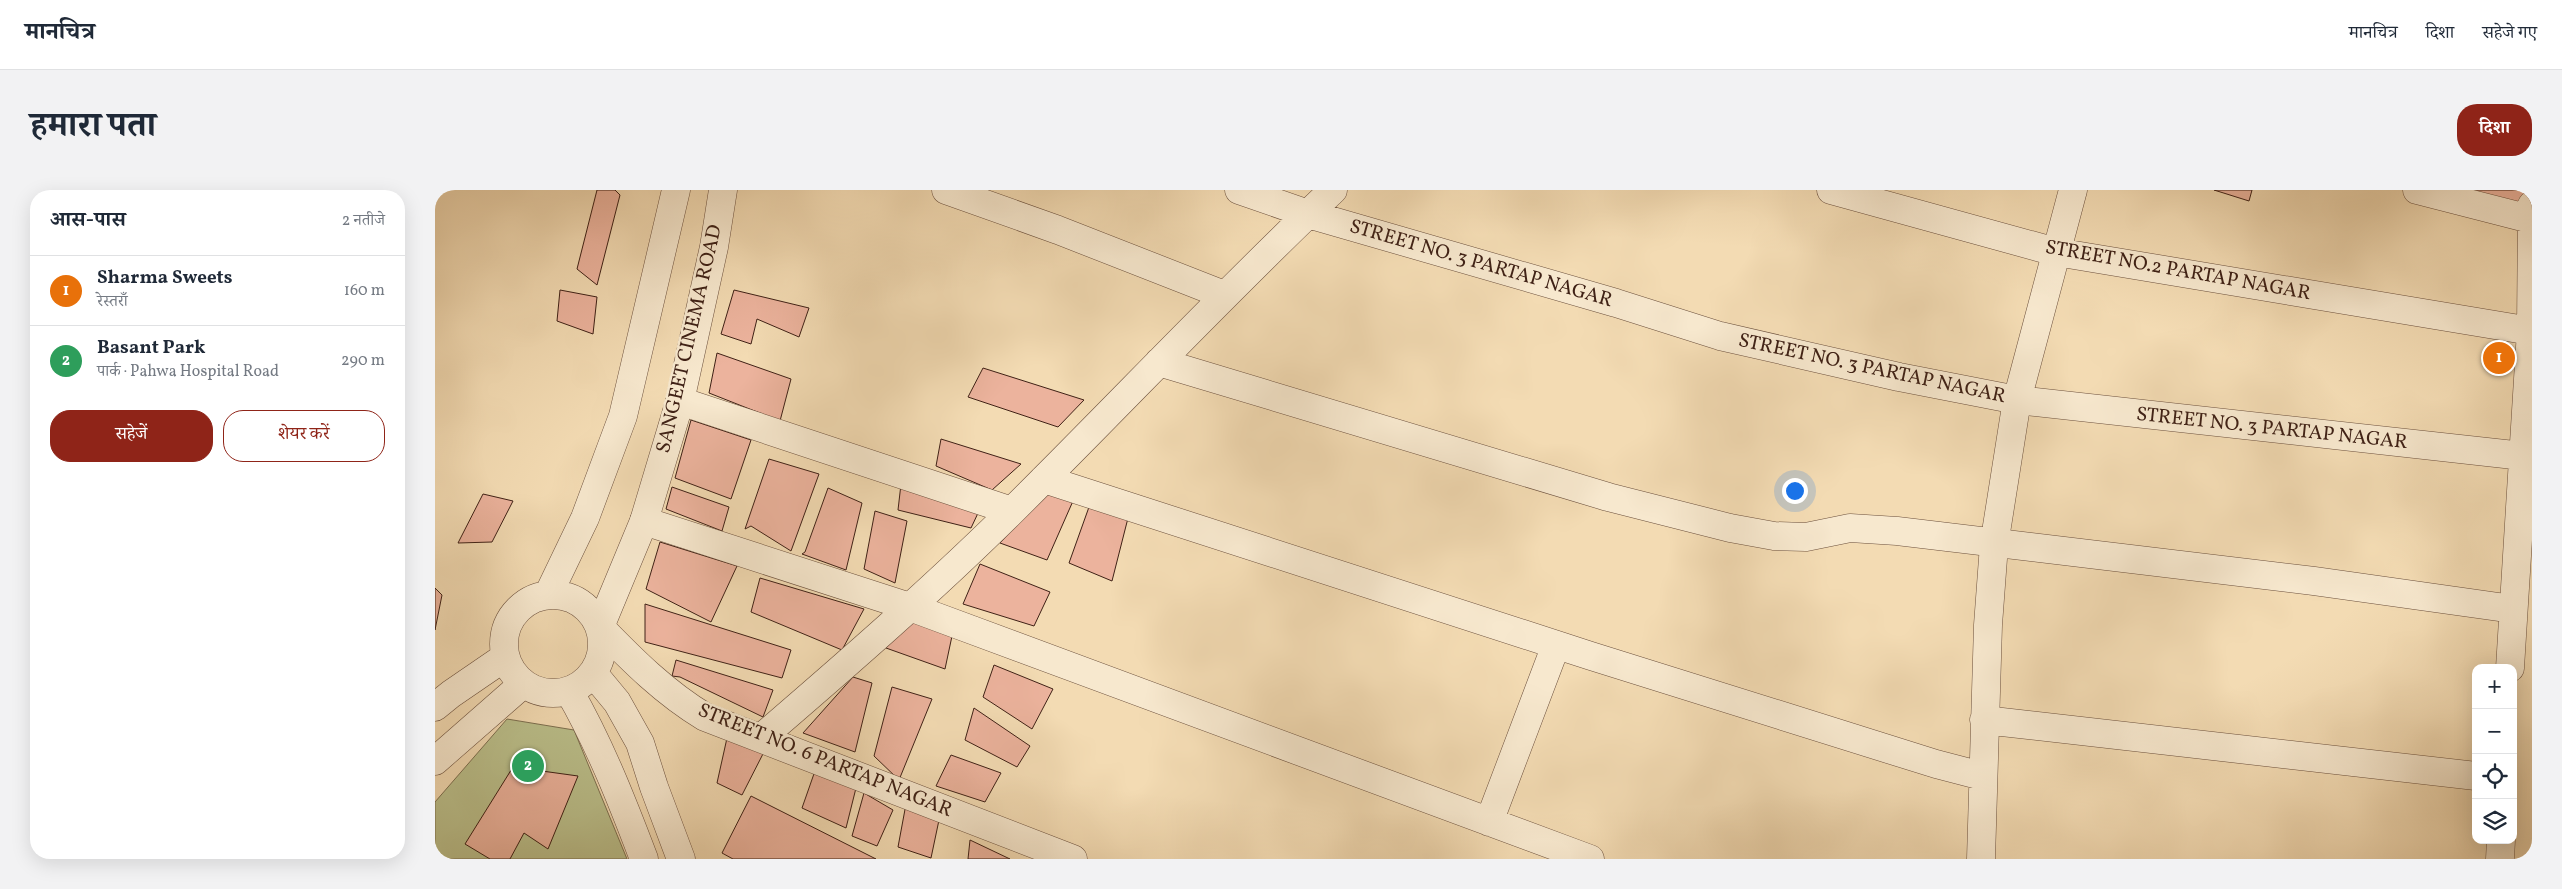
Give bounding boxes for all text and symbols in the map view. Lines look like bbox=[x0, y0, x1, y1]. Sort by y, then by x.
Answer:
text: मानचित्र bbox=[25, 16, 95, 50]
text: मानचित्र bbox=[2349, 21, 2398, 46]
text: दिशा bbox=[2426, 21, 2454, 46]
text: सहेजे गए bbox=[2482, 21, 2537, 46]
text: हमारा पता bbox=[30, 103, 156, 151]
button: दिशा bbox=[2457, 104, 2532, 156]
text: आस-पास bbox=[50, 206, 126, 235]
text: 2 नतीजे bbox=[342, 210, 385, 232]
street label: STREET NO. 3 PARTAP NAGAR bbox=[1346, 213, 1616, 315]
street label: SANGEET CINEMA ROAD bbox=[650, 222, 730, 456]
street label: STREET NO.2 PARTAP NAGAR bbox=[2043, 234, 2313, 308]
text: Sharma Sweets bbox=[97, 265, 233, 291]
text: 1 bbox=[63, 280, 69, 302]
text: 160 m bbox=[344, 280, 385, 302]
text: रेस्तराँ bbox=[97, 291, 128, 313]
street label: STREET NO. 3 PARTAP NAGAR bbox=[1736, 327, 2009, 411]
text: Basant Park bbox=[97, 335, 206, 361]
pin: 1 bbox=[2483, 339, 2515, 377]
text: 2 bbox=[62, 350, 70, 372]
text: 290 m bbox=[341, 350, 385, 372]
text: पार्क · Pahwa Hospital Road bbox=[97, 361, 279, 383]
street label: STREET NO. 3 PARTAP NAGAR bbox=[2135, 401, 2409, 457]
button: सहेजें bbox=[50, 410, 213, 462]
button: शेयर करें bbox=[223, 410, 385, 462]
your location bbox=[1782, 478, 1808, 504]
map controls bbox=[2472, 664, 2517, 844]
button: + bbox=[2472, 664, 2517, 709]
street label: STREET NO. 6 PARTAP NAGAR bbox=[693, 697, 957, 825]
button: − bbox=[2472, 709, 2517, 754]
pin: 2 bbox=[512, 747, 544, 785]
button: locate bbox=[2472, 754, 2517, 799]
button: layers bbox=[2472, 799, 2517, 844]

